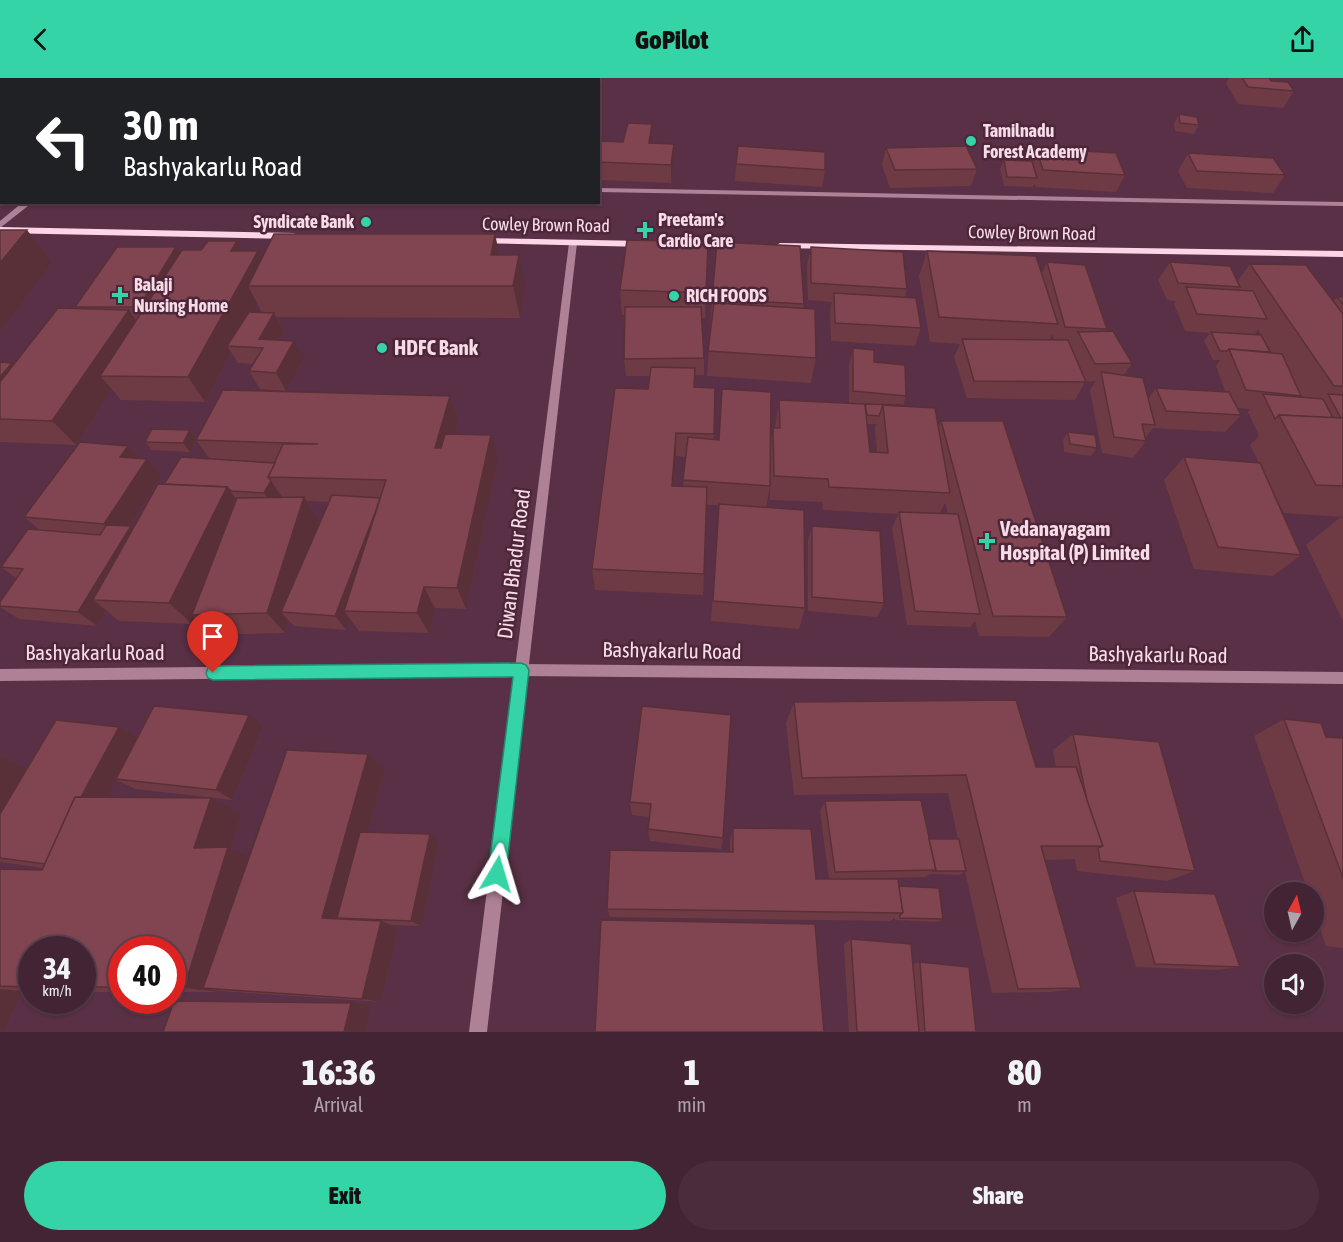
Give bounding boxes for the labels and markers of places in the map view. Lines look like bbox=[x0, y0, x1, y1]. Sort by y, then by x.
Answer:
place label: Tamilnadu Forest Academy bbox=[983, 120, 1087, 162]
marker: Tamilnadu Forest Academy bbox=[964, 134, 978, 148]
place label: Preetam's Cardio Care bbox=[658, 209, 733, 251]
place label: Syndicate Bank bbox=[254, 211, 355, 232]
marker: Syndicate Bank bbox=[359, 215, 373, 229]
marker: Preetam's Cardio Care bbox=[636, 221, 654, 239]
place label: Balaji Nursing Home bbox=[134, 274, 228, 316]
place label: RICH FOODS bbox=[686, 285, 767, 306]
marker: Balaji Nursing Home bbox=[111, 286, 129, 304]
marker: RICH FOODS bbox=[667, 289, 681, 303]
place label: HDFC Bank bbox=[394, 335, 479, 359]
marker: HDFC Bank bbox=[375, 341, 389, 355]
place label: Vedanayagam Hospital (P) Limited bbox=[999, 516, 1150, 564]
marker: Vedanayagam Hospital (P) Limited bbox=[978, 532, 996, 550]
pin bbox=[187, 611, 238, 673]

